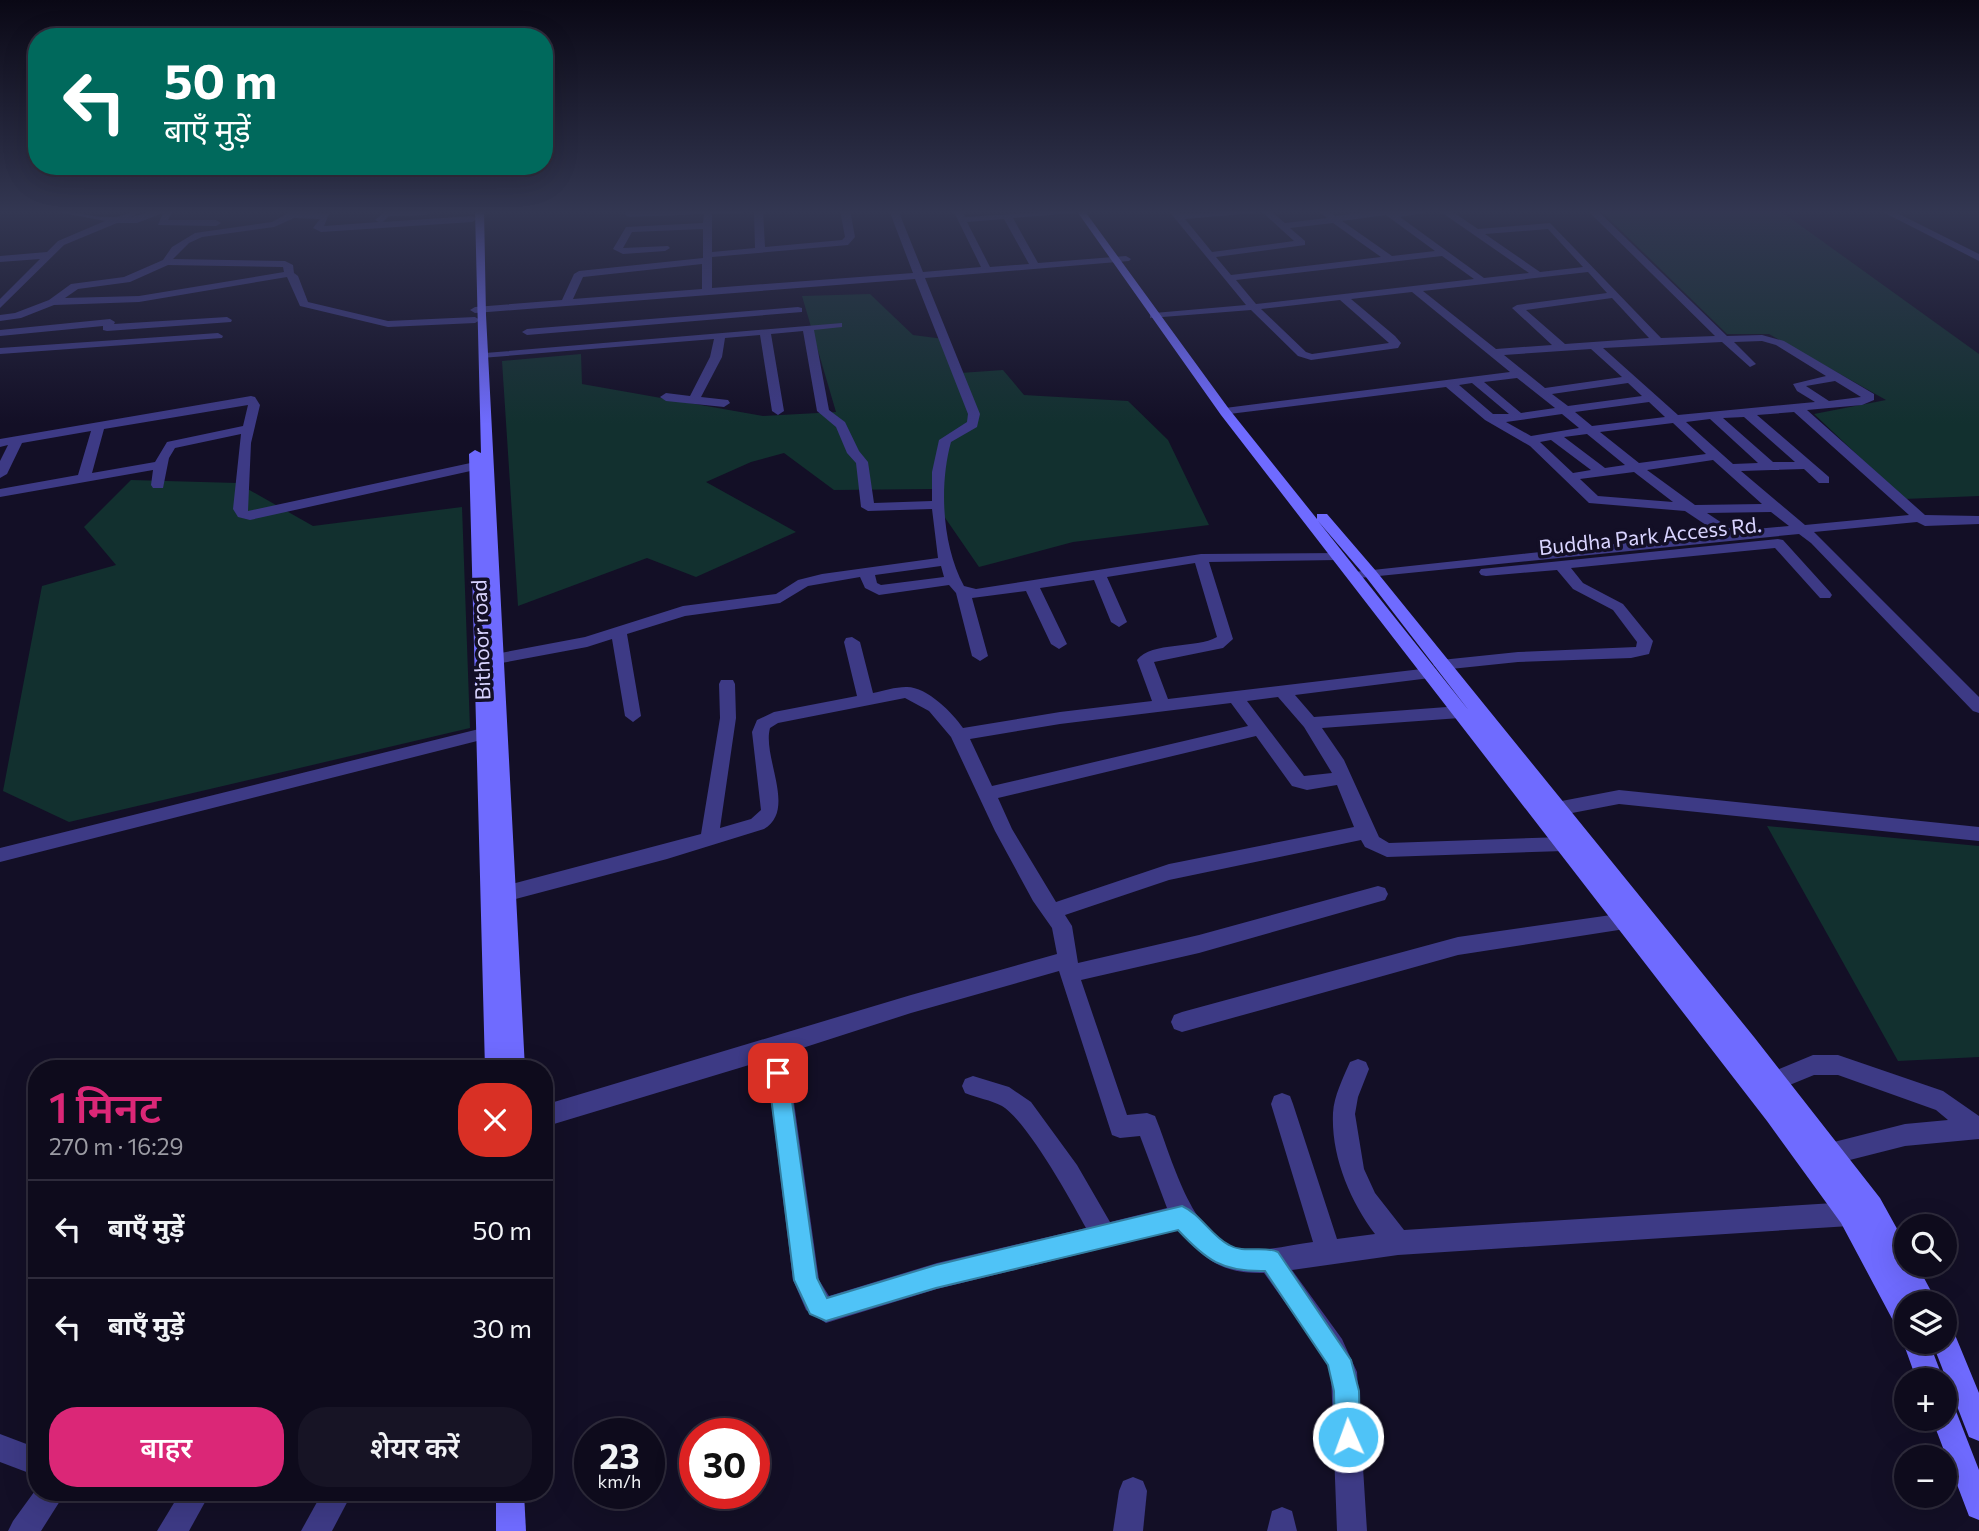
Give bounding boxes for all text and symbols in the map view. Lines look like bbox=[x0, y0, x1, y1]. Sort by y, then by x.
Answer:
text: 50 m bbox=[164, 49, 277, 109]
icon: left bbox=[49, 56, 140, 147]
text: बाएँ मुड़ें bbox=[164, 109, 251, 149]
street label: Buddha Park Access Rd. bbox=[1537, 511, 1763, 559]
street label: Bithoor road bbox=[465, 579, 495, 701]
pin bbox=[748, 1043, 808, 1103]
icon: arrive bbox=[759, 1054, 797, 1092]
text: 1 मिनट bbox=[49, 1080, 161, 1132]
button: close bbox=[458, 1083, 532, 1157]
text: 270 m · 16:29 bbox=[49, 1132, 183, 1160]
icon: left bbox=[49, 1210, 87, 1248]
text: बाएँ मुड़ें bbox=[108, 1211, 184, 1242]
text: 50 m bbox=[472, 1214, 532, 1245]
map controls bbox=[1894, 1214, 1957, 1508]
button: search bbox=[1894, 1214, 1957, 1277]
button: layers bbox=[1894, 1291, 1957, 1354]
icon: left bbox=[49, 1308, 87, 1346]
text: बाएँ मुड़ें bbox=[108, 1309, 184, 1340]
text: 30 m bbox=[473, 1312, 532, 1343]
button: + bbox=[1894, 1368, 1957, 1431]
position arrow bbox=[1311, 1400, 1385, 1474]
button: बाहर bbox=[49, 1407, 284, 1487]
button: शेयर करें bbox=[298, 1407, 532, 1487]
speed limit sign: 30 bbox=[679, 1418, 770, 1509]
text: 23 bbox=[599, 1433, 640, 1476]
button: − bbox=[1894, 1445, 1957, 1508]
text: km/h bbox=[598, 1470, 641, 1492]

